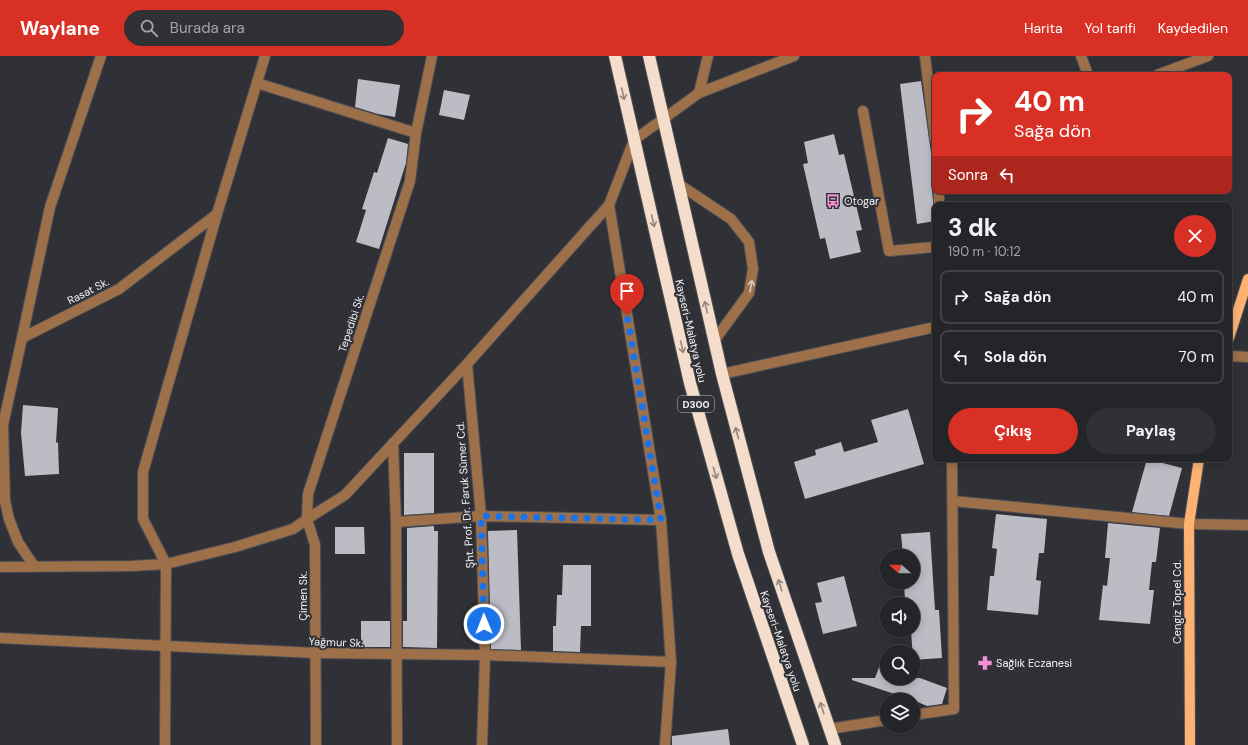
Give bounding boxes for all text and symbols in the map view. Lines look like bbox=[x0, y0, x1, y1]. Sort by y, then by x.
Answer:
search box bbox=[124, 10, 404, 46]
text: Waylane bbox=[20, 16, 100, 41]
icon: search bbox=[138, 17, 160, 39]
text: Burada ara bbox=[170, 18, 245, 38]
text: Harita bbox=[1024, 19, 1063, 37]
text: Yol tarifi bbox=[1085, 19, 1136, 37]
text: Kaydedilen bbox=[1158, 19, 1228, 37]
text: 40 m bbox=[1014, 83, 1085, 120]
one-way arrow bbox=[620, 87, 628, 100]
icon: right bbox=[948, 88, 1000, 140]
text: Sağa dön bbox=[1014, 119, 1091, 143]
icon: left bbox=[996, 164, 1018, 186]
text: Sonra bbox=[948, 165, 988, 185]
bus stop icon: Otogar bbox=[825, 193, 841, 209]
place label: Otogar bbox=[844, 194, 879, 208]
text: 3 dk bbox=[948, 212, 998, 243]
one-way arrow bbox=[649, 214, 657, 227]
button: close bbox=[1174, 215, 1216, 257]
text: 190 m · 10:12 bbox=[948, 243, 1021, 260]
pin bbox=[610, 274, 644, 315]
street label: Rasat Sk. bbox=[65, 275, 111, 307]
street label: Kayseri-Malatya yolu bbox=[672, 278, 710, 384]
icon: arrive bbox=[616, 280, 638, 302]
one-way arrow bbox=[747, 280, 755, 293]
icon: right bbox=[950, 286, 972, 308]
text: Sağa dön bbox=[984, 287, 1051, 307]
text: 40 m bbox=[1177, 287, 1214, 307]
street label: Tepedibi Sk. bbox=[335, 292, 367, 354]
one-way arrow bbox=[702, 301, 709, 314]
one-way arrow bbox=[678, 341, 686, 354]
icon: left bbox=[950, 346, 972, 368]
text: Sola dön bbox=[984, 347, 1047, 367]
text: 70 m bbox=[1179, 347, 1214, 367]
road number: D300 bbox=[678, 396, 714, 412]
button: Çıkış bbox=[948, 408, 1078, 454]
button: Paylaş bbox=[1086, 408, 1216, 454]
street label: Şht. Prof. Dr. Faruk Sümer Cd. bbox=[453, 421, 477, 569]
one-way arrow bbox=[733, 427, 741, 440]
one-way arrow bbox=[712, 466, 719, 479]
north arrow bbox=[880, 549, 920, 589]
map controls bbox=[880, 549, 920, 733]
street label: Cengiz Topel Cd. bbox=[1170, 560, 1184, 644]
street label: Çimen Sk. bbox=[296, 571, 310, 621]
one-way arrow bbox=[776, 579, 784, 591]
street label: Kayseri-Malatya yolu bbox=[757, 589, 805, 693]
button: sound bbox=[880, 597, 920, 637]
position arrow bbox=[463, 603, 505, 645]
street label: Yağmur Sk. bbox=[308, 634, 364, 650]
button: search bbox=[880, 645, 920, 685]
pharmacy icon: Sağlık Eczanesi bbox=[977, 655, 993, 671]
place label: Sağlık Eczanesi bbox=[996, 656, 1072, 670]
button: layers bbox=[880, 693, 920, 733]
one-way arrow bbox=[817, 703, 825, 715]

